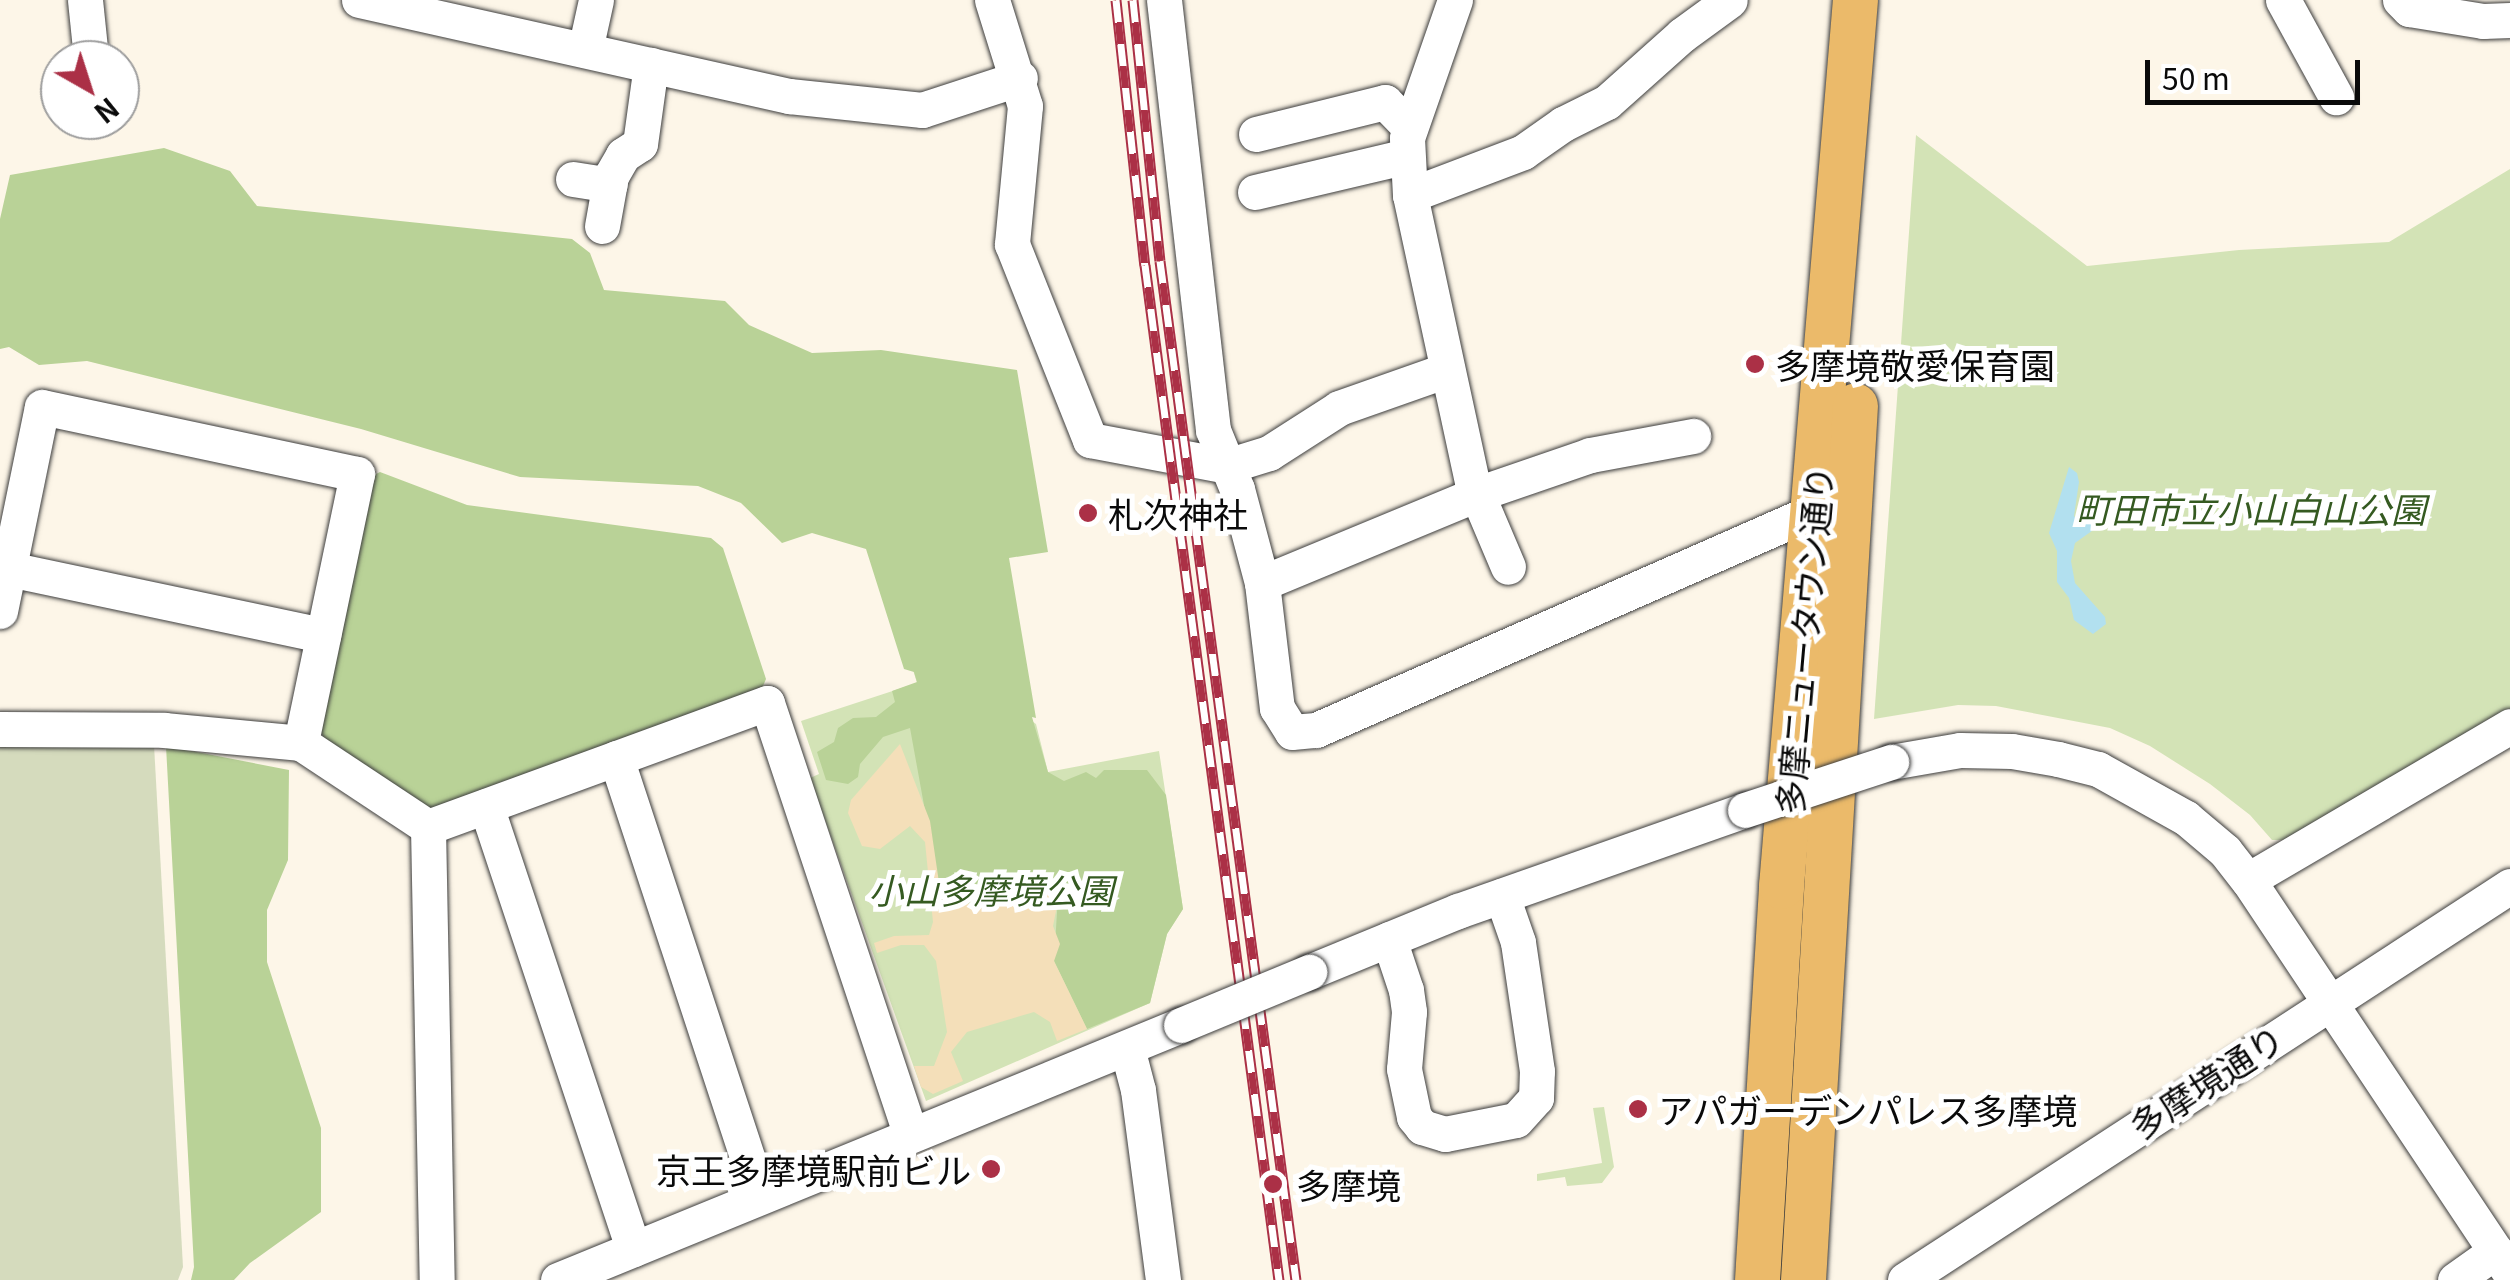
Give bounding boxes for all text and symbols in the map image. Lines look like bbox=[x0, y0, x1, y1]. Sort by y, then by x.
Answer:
north arrow bbox=[40, 40, 140, 140]
scale bar bbox=[2150, 40, 2365, 102]
text: 50 m bbox=[2162, 55, 2230, 99]
text: N bbox=[87, 90, 128, 134]
place label: 多摩境敬愛保育園 bbox=[1775, 343, 2055, 385]
marker: 多摩境敬愛保育園 bbox=[1744, 353, 1766, 375]
street label: 多摩ニュータウン通り bbox=[1767, 464, 1839, 816]
park label: 町田市立小山白山公園 bbox=[2076, 487, 2426, 529]
place label: 札次神社 bbox=[1108, 492, 1248, 534]
marker: 札次神社 bbox=[1077, 502, 1099, 524]
park label: 小山多摩境公園 bbox=[869, 868, 1113, 910]
street label: 多摩境通り bbox=[2121, 1016, 2291, 1146]
place label: アパガーデンパレス多摩境 bbox=[1658, 1088, 2078, 1130]
marker: アパガーデンパレス多摩境 bbox=[1627, 1098, 1649, 1120]
place label: 京王多摩境駅前ビル bbox=[656, 1148, 971, 1190]
marker: 京王多摩境駅前ビル bbox=[980, 1158, 1002, 1180]
place label: 多摩境 bbox=[1296, 1163, 1401, 1205]
marker: 多摩境 bbox=[1260, 1171, 1286, 1197]

